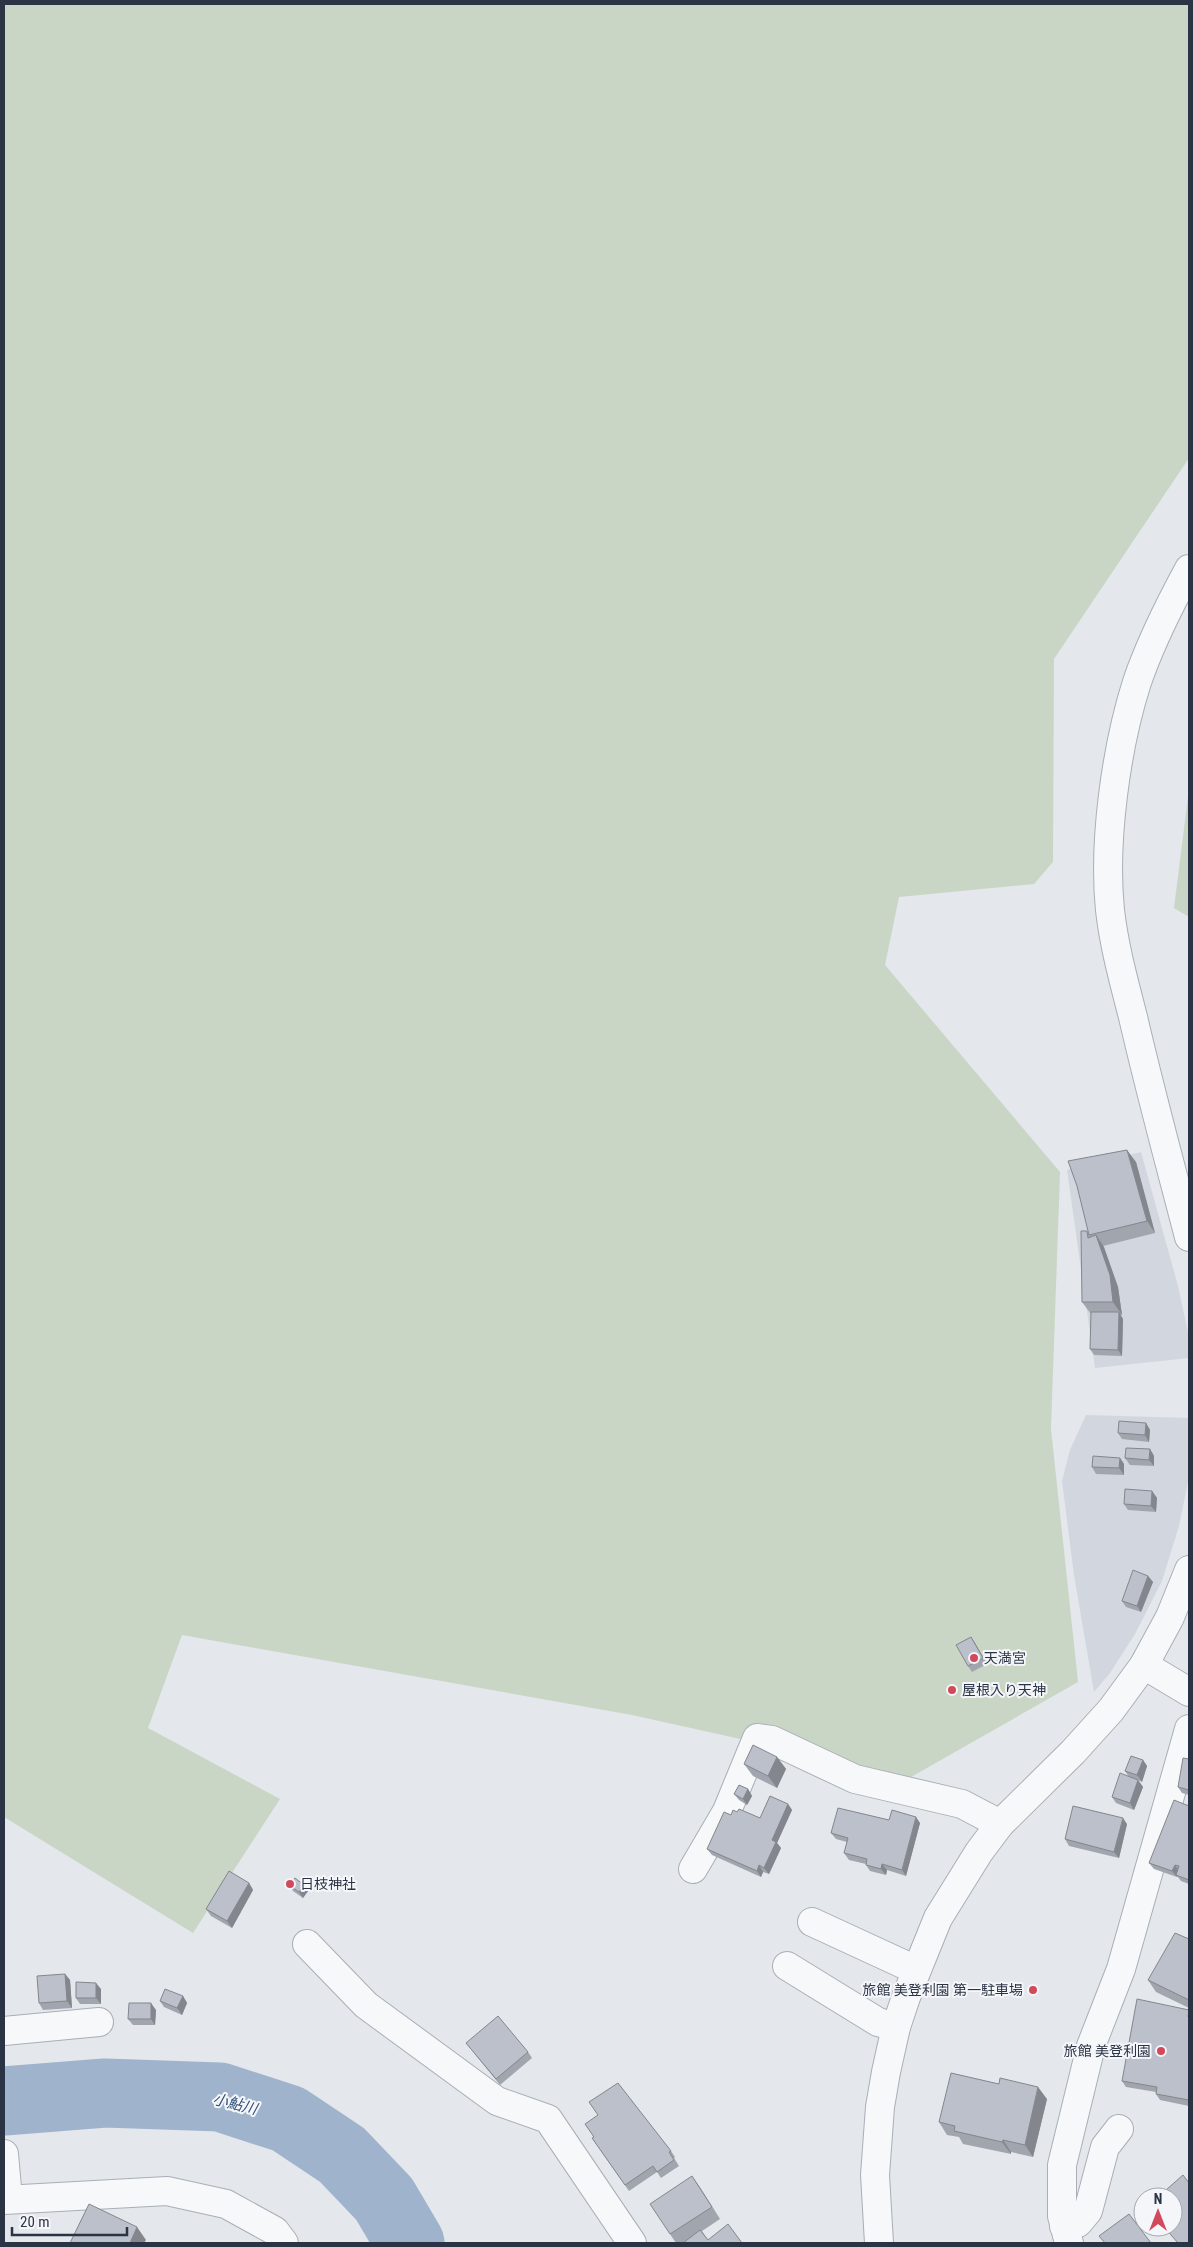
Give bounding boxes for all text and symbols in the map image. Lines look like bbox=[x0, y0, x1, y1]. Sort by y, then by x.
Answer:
place label: 天満宮 bbox=[984, 1650, 1026, 1666]
marker: 天満宮 bbox=[968, 1652, 980, 1664]
place label: 屋根入り天神 bbox=[962, 1682, 1046, 1698]
marker: 屋根入り天神 bbox=[946, 1684, 958, 1696]
place label: 日枝神社 bbox=[300, 1876, 356, 1892]
marker: 日枝神社 bbox=[284, 1878, 296, 1890]
place label: 旅館 美登利園 第一駐車場 bbox=[863, 1982, 1023, 1998]
marker: 旅館 美登利園 第一駐車場 bbox=[1027, 1984, 1039, 1996]
place label: 旅館 美登利園 bbox=[1064, 2043, 1151, 2059]
marker: 旅館 美登利園 bbox=[1155, 2045, 1167, 2057]
water label: 小鮎川 bbox=[211, 2090, 261, 2119]
north arrow bbox=[1133, 2187, 1183, 2237]
text: N bbox=[1154, 2191, 1162, 2207]
scale bar bbox=[12, 2204, 128, 2236]
text: 20 m bbox=[20, 2213, 50, 2231]

